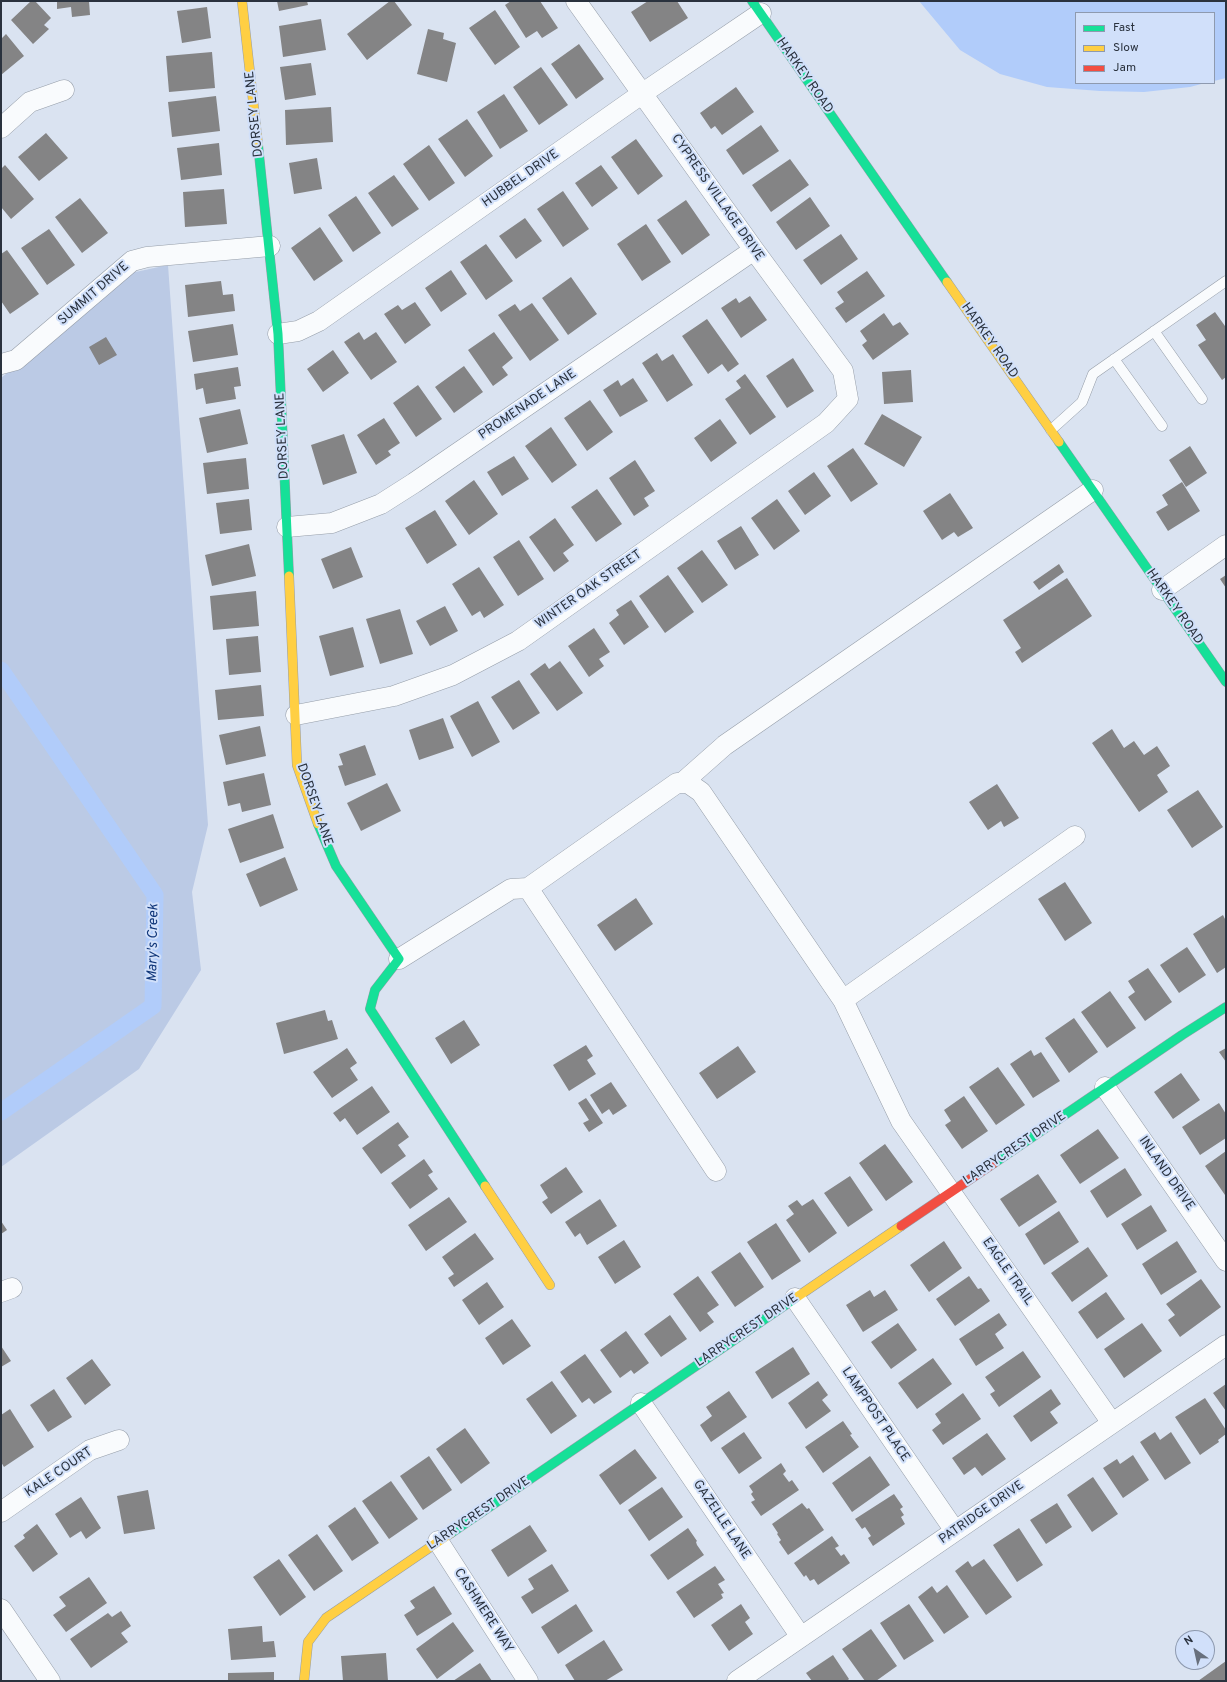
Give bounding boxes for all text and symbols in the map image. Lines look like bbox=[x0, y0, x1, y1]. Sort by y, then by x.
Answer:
legend bbox=[1075, 12, 1215, 84]
text: Fast bbox=[1113, 20, 1135, 36]
street label: HARKEY ROAD bbox=[772, 35, 836, 117]
text: Slow bbox=[1113, 40, 1139, 56]
text: Jam bbox=[1113, 60, 1136, 76]
street label: DORSEY LANE bbox=[243, 70, 267, 158]
street label: CYPRESS VILLAGE DRIVE bbox=[667, 131, 767, 265]
street label: HUBBEL DRIVE bbox=[480, 147, 562, 211]
street label: SUMMIT DRIVE bbox=[55, 259, 133, 329]
street label: HARKEY ROAD bbox=[957, 300, 1021, 382]
street label: PROMENADE LANE bbox=[476, 367, 580, 443]
street label: DORSEY LANE bbox=[273, 392, 293, 480]
street label: WINTER OAK STREET bbox=[533, 547, 645, 633]
street label: HARKEY ROAD bbox=[1142, 566, 1206, 648]
street label: DORSEY LANE bbox=[293, 762, 335, 848]
water label: Mary's Creek bbox=[145, 904, 163, 982]
street label: LARRYCREST DRIVE bbox=[961, 1109, 1069, 1189]
street label: INLAND DRIVE bbox=[1135, 1134, 1197, 1214]
street label: EAGLE TRAIL bbox=[978, 1235, 1036, 1309]
street label: LARRYCREST DRIVE bbox=[693, 1291, 801, 1371]
street label: LAMPPOST PLACE bbox=[838, 1365, 912, 1465]
street label: KALE COURT bbox=[22, 1445, 96, 1501]
street label: LARRYCREST DRIVE bbox=[425, 1474, 533, 1554]
street label: GAZELLE LANE bbox=[689, 1477, 753, 1563]
street label: PATRIDGE DRIVE bbox=[937, 1478, 1027, 1548]
street label: CASHMERE WAY bbox=[450, 1566, 516, 1656]
north arrow bbox=[1175, 1630, 1215, 1670]
text: N bbox=[1182, 1633, 1196, 1649]

